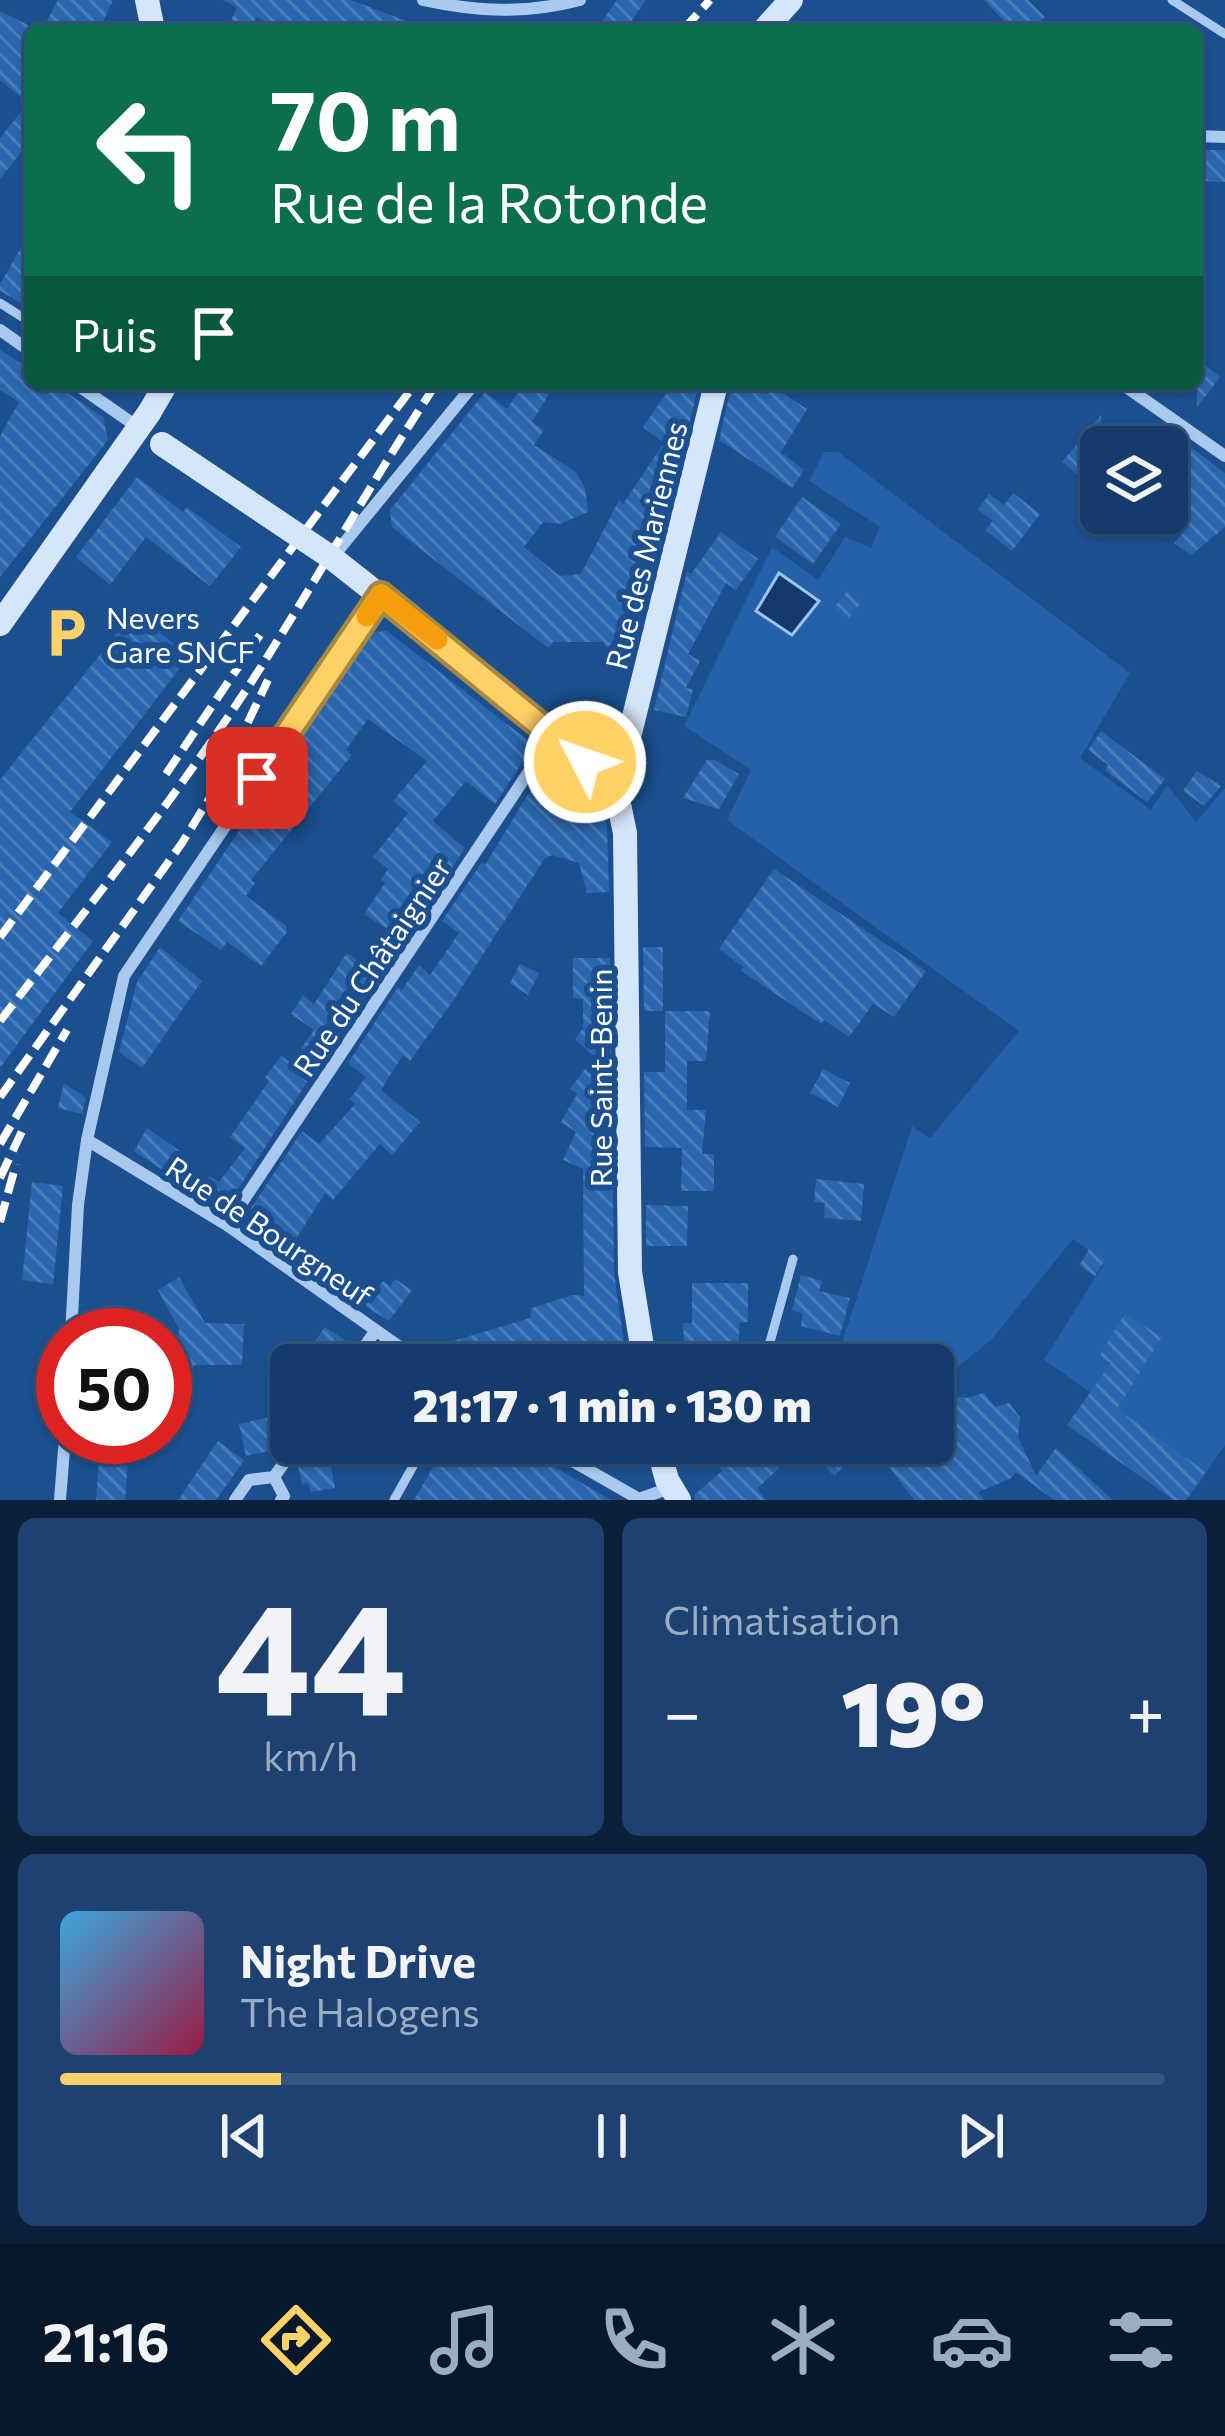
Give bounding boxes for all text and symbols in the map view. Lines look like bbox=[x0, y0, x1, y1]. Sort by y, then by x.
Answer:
text: 70 m bbox=[270, 66, 461, 168]
icon: left bbox=[72, 72, 228, 228]
text: Rue de la Rotonde bbox=[270, 168, 708, 234]
icon: arrive bbox=[181, 300, 247, 366]
text: Puis bbox=[72, 306, 157, 361]
street label: Rue des Mariennes bbox=[596, 417, 694, 673]
map controls bbox=[1080, 426, 1188, 534]
button: layers bbox=[1080, 426, 1188, 534]
place label: Nevers Gare SNCF bbox=[106, 598, 255, 669]
parking icon: Nevers Gare SNCF bbox=[37, 604, 95, 662]
position arrow bbox=[522, 699, 648, 825]
pin bbox=[206, 727, 308, 829]
icon: arrive bbox=[224, 745, 290, 811]
street label: Rue du Châtaignier bbox=[284, 850, 458, 1082]
street label: Rue Saint-Benin bbox=[581, 969, 618, 1187]
street label: Rue de Bourgneuf bbox=[160, 1147, 380, 1313]
speed limit sign: 50 bbox=[36, 1308, 192, 1464]
text: 21:17 · 1 min · 130 m bbox=[413, 1376, 812, 1431]
text: 44 bbox=[215, 1557, 406, 1748]
text: Climatisation bbox=[664, 1595, 900, 1643]
text: 19° bbox=[841, 1655, 986, 1766]
text: − bbox=[664, 1670, 701, 1751]
text: + bbox=[1126, 1670, 1165, 1751]
text: km/h bbox=[263, 1731, 358, 1779]
text: Night Drive bbox=[240, 1932, 476, 1987]
text: The Halogens bbox=[240, 1987, 480, 2035]
icon: previous bbox=[211, 2103, 277, 2169]
icon: pause bbox=[579, 2103, 645, 2169]
icon: next bbox=[948, 2103, 1014, 2169]
icon: directions bbox=[254, 2298, 338, 2382]
icon: music bbox=[423, 2298, 507, 2382]
icon: phone bbox=[592, 2298, 676, 2382]
icon: climate bbox=[761, 2298, 845, 2382]
icon: car bbox=[930, 2298, 1014, 2382]
icon: filters bbox=[1099, 2298, 1183, 2382]
text: 21:16 bbox=[42, 2307, 170, 2373]

